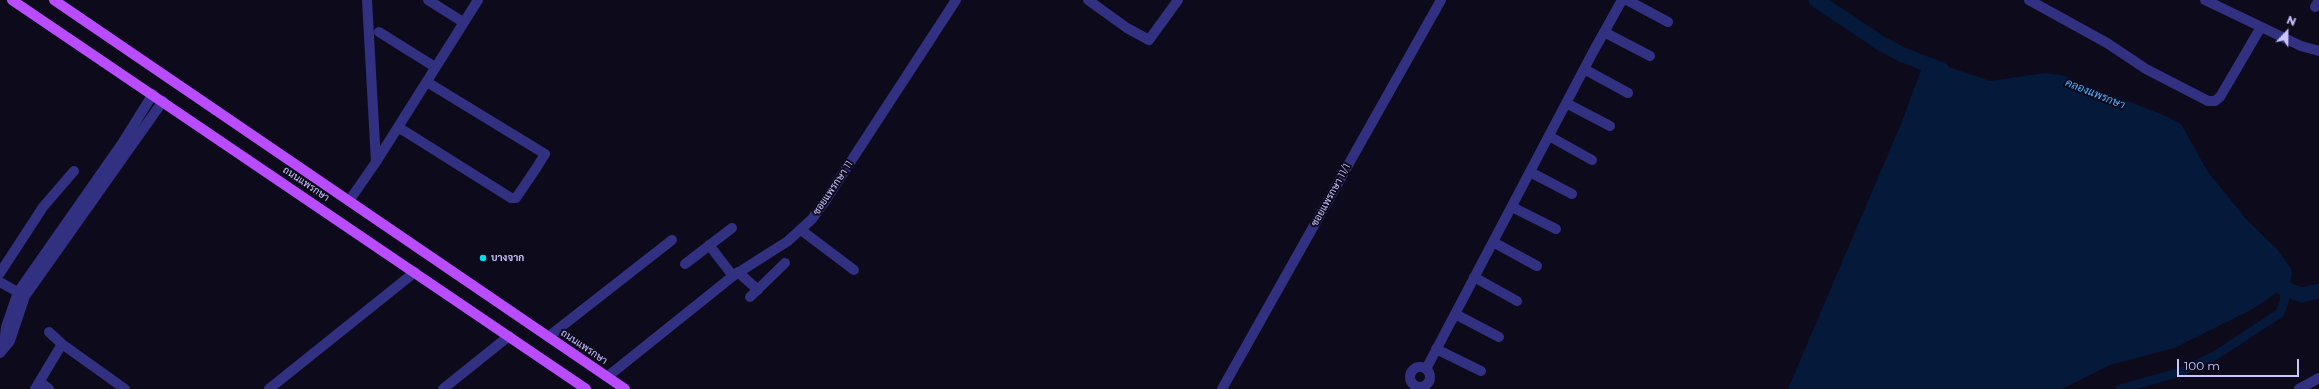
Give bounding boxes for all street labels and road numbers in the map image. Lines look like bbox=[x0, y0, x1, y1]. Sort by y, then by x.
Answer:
street label: ซอยแพรกษา 11 bbox=[810, 159, 856, 217]
street label: ซอยแพรกษา 11/1 bbox=[1309, 161, 1353, 229]
street label: ถนนแพรกษา bbox=[280, 164, 332, 204]
street label: ถนนแพรกษา bbox=[558, 327, 610, 367]

